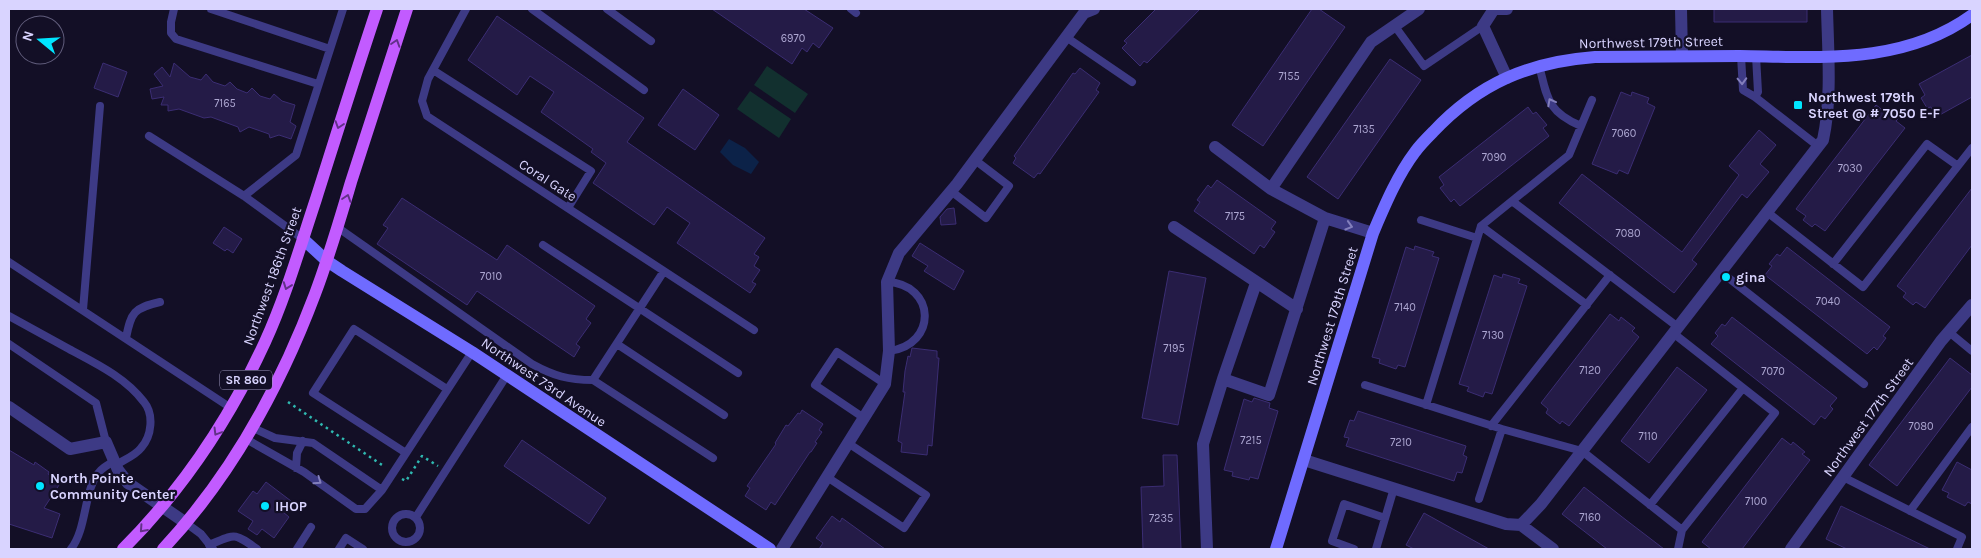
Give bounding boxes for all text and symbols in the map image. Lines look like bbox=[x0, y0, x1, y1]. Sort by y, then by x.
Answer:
north arrow bbox=[15, 15, 65, 65]
text: N bbox=[18, 29, 38, 44]
house number: 6970 bbox=[781, 32, 805, 45]
street label: Northwest 179th Street bbox=[1579, 33, 1723, 52]
one-way arrow bbox=[390, 39, 400, 47]
house number: 7155 bbox=[1278, 70, 1300, 83]
one-way arrow bbox=[1737, 77, 1747, 85]
place label: Northwest 179th Street @ # 7050 E-F bbox=[1808, 89, 1941, 122]
house number: 7165 bbox=[214, 97, 236, 110]
one-way arrow bbox=[1547, 99, 1557, 108]
marker: Northwest 179th Street @ # 7050 E-F bbox=[1792, 99, 1804, 111]
one-way arrow bbox=[335, 120, 345, 129]
house number: 7135 bbox=[1353, 123, 1375, 136]
house number: 7060 bbox=[1612, 127, 1636, 140]
house number: 7090 bbox=[1482, 151, 1506, 164]
street label: Coral Gate bbox=[516, 155, 580, 205]
house number: 7030 bbox=[1838, 162, 1862, 175]
one-way arrow bbox=[341, 194, 351, 202]
street label: Northwest 186th Street bbox=[240, 205, 305, 348]
house number: 7175 bbox=[1225, 210, 1245, 223]
one-way arrow bbox=[1345, 220, 1353, 230]
house number: 7080 bbox=[1616, 227, 1640, 240]
street label: Northwest 179th Street bbox=[1303, 245, 1362, 388]
place label: gina bbox=[1736, 269, 1766, 286]
house number: 7010 bbox=[480, 270, 502, 283]
marker: gina bbox=[1720, 271, 1732, 283]
one-way arrow bbox=[283, 281, 293, 289]
house number: 7040 bbox=[1816, 295, 1840, 308]
house number: 7140 bbox=[1394, 301, 1416, 314]
house number: 7130 bbox=[1482, 329, 1504, 342]
street label: Northwest 73rd Avenue bbox=[478, 334, 609, 431]
house number: 7195 bbox=[1163, 342, 1185, 355]
street label: Northwest 177th Street bbox=[1820, 355, 1917, 480]
house number: 7120 bbox=[1579, 364, 1601, 377]
house number: 7070 bbox=[1761, 365, 1785, 378]
road number: SR 860 bbox=[220, 370, 272, 390]
house number: 7080 bbox=[1909, 420, 1933, 433]
one-way arrow bbox=[213, 426, 223, 435]
house number: 7110 bbox=[1639, 430, 1657, 443]
house number: 7215 bbox=[1240, 434, 1262, 447]
house number: 7210 bbox=[1390, 436, 1412, 449]
place label: North Pointe Community Center bbox=[50, 470, 176, 503]
one-way arrow bbox=[312, 476, 321, 484]
marker: North Pointe Community Center bbox=[34, 480, 46, 492]
house number: 7100 bbox=[1745, 495, 1767, 508]
place label: IHOP bbox=[275, 498, 307, 515]
marker: IHOP bbox=[259, 500, 271, 512]
house number: 7160 bbox=[1579, 511, 1601, 524]
house number: 7235 bbox=[1149, 512, 1173, 525]
one-way arrow bbox=[140, 523, 149, 532]

